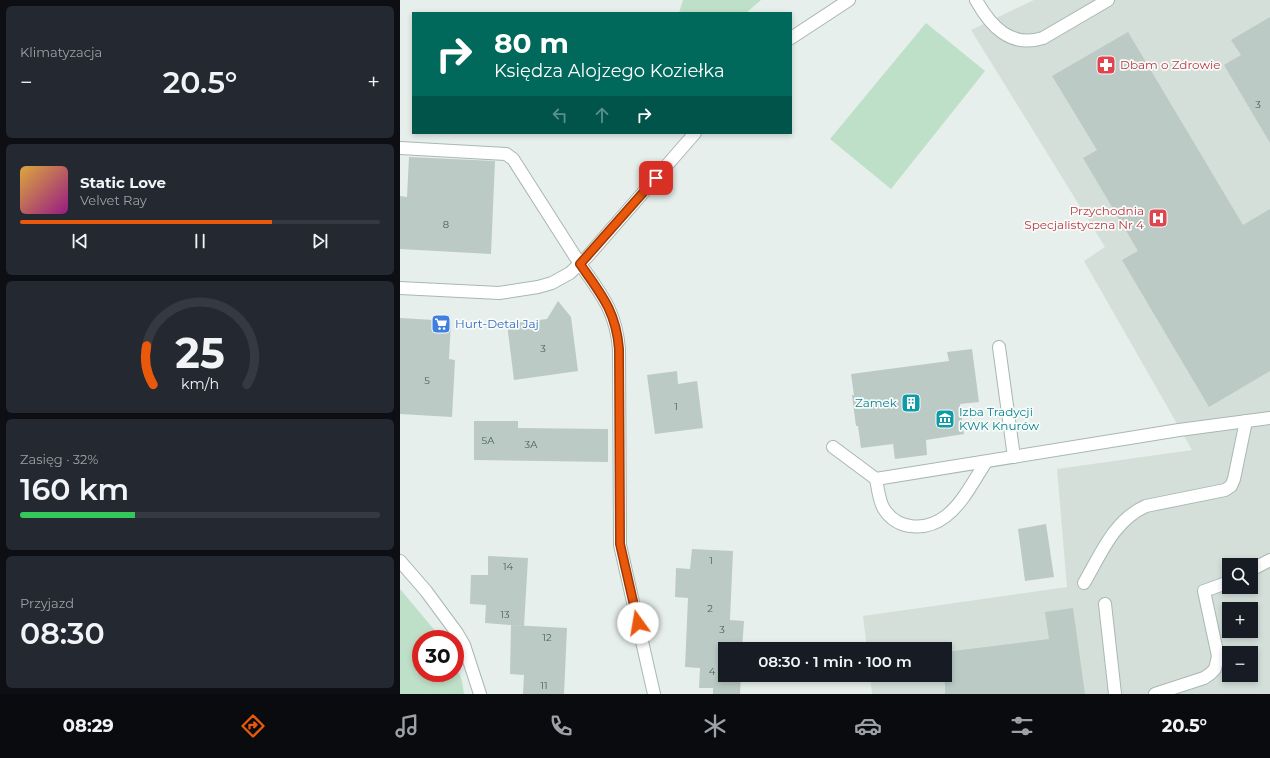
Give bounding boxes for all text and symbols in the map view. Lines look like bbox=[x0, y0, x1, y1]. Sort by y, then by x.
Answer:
text: 80 m bbox=[494, 26, 569, 60]
icon: right bbox=[428, 28, 480, 80]
text: Klimatyzacja bbox=[20, 44, 102, 60]
pharmacy icon: Dbam o Zdrowie bbox=[1095, 54, 1117, 76]
place label: Dbam o Zdrowie bbox=[1120, 57, 1220, 72]
text: Księdza Alojzego Koziełka bbox=[494, 60, 725, 82]
text: 20.5° bbox=[163, 64, 237, 101]
text: − bbox=[20, 69, 33, 96]
text: + bbox=[367, 69, 380, 96]
house number: 3 bbox=[1255, 98, 1261, 111]
icon: left bbox=[549, 104, 571, 126]
icon: ahead bbox=[591, 104, 613, 126]
icon: right bbox=[633, 104, 655, 126]
pin bbox=[639, 161, 673, 195]
icon: arrive bbox=[645, 167, 667, 189]
text: Static Love bbox=[80, 173, 166, 192]
text: Velvet Ray bbox=[80, 192, 147, 208]
place label: Przychodnia Specjalistyczna Nr 4 bbox=[1024, 203, 1144, 232]
hospital icon: Przychodnia Specjalistyczna Nr 4 bbox=[1147, 207, 1169, 229]
house number: 8 bbox=[443, 218, 449, 231]
icon: previous bbox=[69, 230, 91, 252]
icon: pause bbox=[189, 230, 211, 252]
icon: next bbox=[309, 230, 331, 252]
supermarket icon: Hurt-Detal Jaj bbox=[430, 313, 452, 335]
place label: Hurt-Detal Jaj bbox=[455, 316, 539, 331]
text: 25 bbox=[175, 328, 225, 378]
house number: 3 bbox=[540, 342, 546, 355]
house number: 5 bbox=[424, 374, 430, 387]
text: km/h bbox=[181, 375, 219, 393]
building icon: Zamek bbox=[900, 392, 922, 414]
place label: Zamek bbox=[855, 395, 898, 410]
house number: 1 bbox=[674, 400, 678, 413]
place label: Izba Tradycji KWK Knurów bbox=[959, 404, 1039, 433]
museum icon: Izba Tradycji KWK Knurów bbox=[934, 408, 956, 430]
house number: 5A bbox=[482, 434, 495, 447]
house number: 3A bbox=[525, 438, 538, 451]
text: Zasięg · 32% bbox=[20, 451, 98, 467]
text: 160 km bbox=[20, 471, 129, 508]
house number: 1 bbox=[709, 554, 713, 567]
map controls bbox=[1222, 558, 1258, 682]
button: search bbox=[1222, 558, 1258, 594]
house number: 14 bbox=[503, 560, 513, 573]
text: Przyjazd bbox=[20, 595, 74, 611]
position arrow bbox=[617, 602, 659, 644]
house number: 2 bbox=[707, 602, 713, 615]
button: + bbox=[1222, 602, 1258, 638]
house number: 13 bbox=[500, 608, 510, 621]
text: 08:30 bbox=[20, 615, 105, 652]
house number: 3 bbox=[719, 623, 725, 636]
speed limit sign: 30 bbox=[412, 630, 464, 682]
house number: 12 bbox=[542, 631, 552, 644]
button: − bbox=[1222, 646, 1258, 682]
text: 08:30 · 1 min · 100 m bbox=[758, 652, 912, 671]
house number: 4 bbox=[709, 665, 716, 678]
house number: 11 bbox=[540, 679, 548, 692]
icon: directions bbox=[239, 712, 267, 740]
icon: music bbox=[393, 712, 421, 740]
icon: phone bbox=[547, 712, 575, 740]
icon: climate bbox=[701, 712, 729, 740]
icon: car bbox=[854, 712, 882, 740]
icon: filters bbox=[1008, 712, 1036, 740]
text: 08:29 bbox=[63, 715, 114, 737]
text: 20.5° bbox=[1162, 715, 1207, 737]

